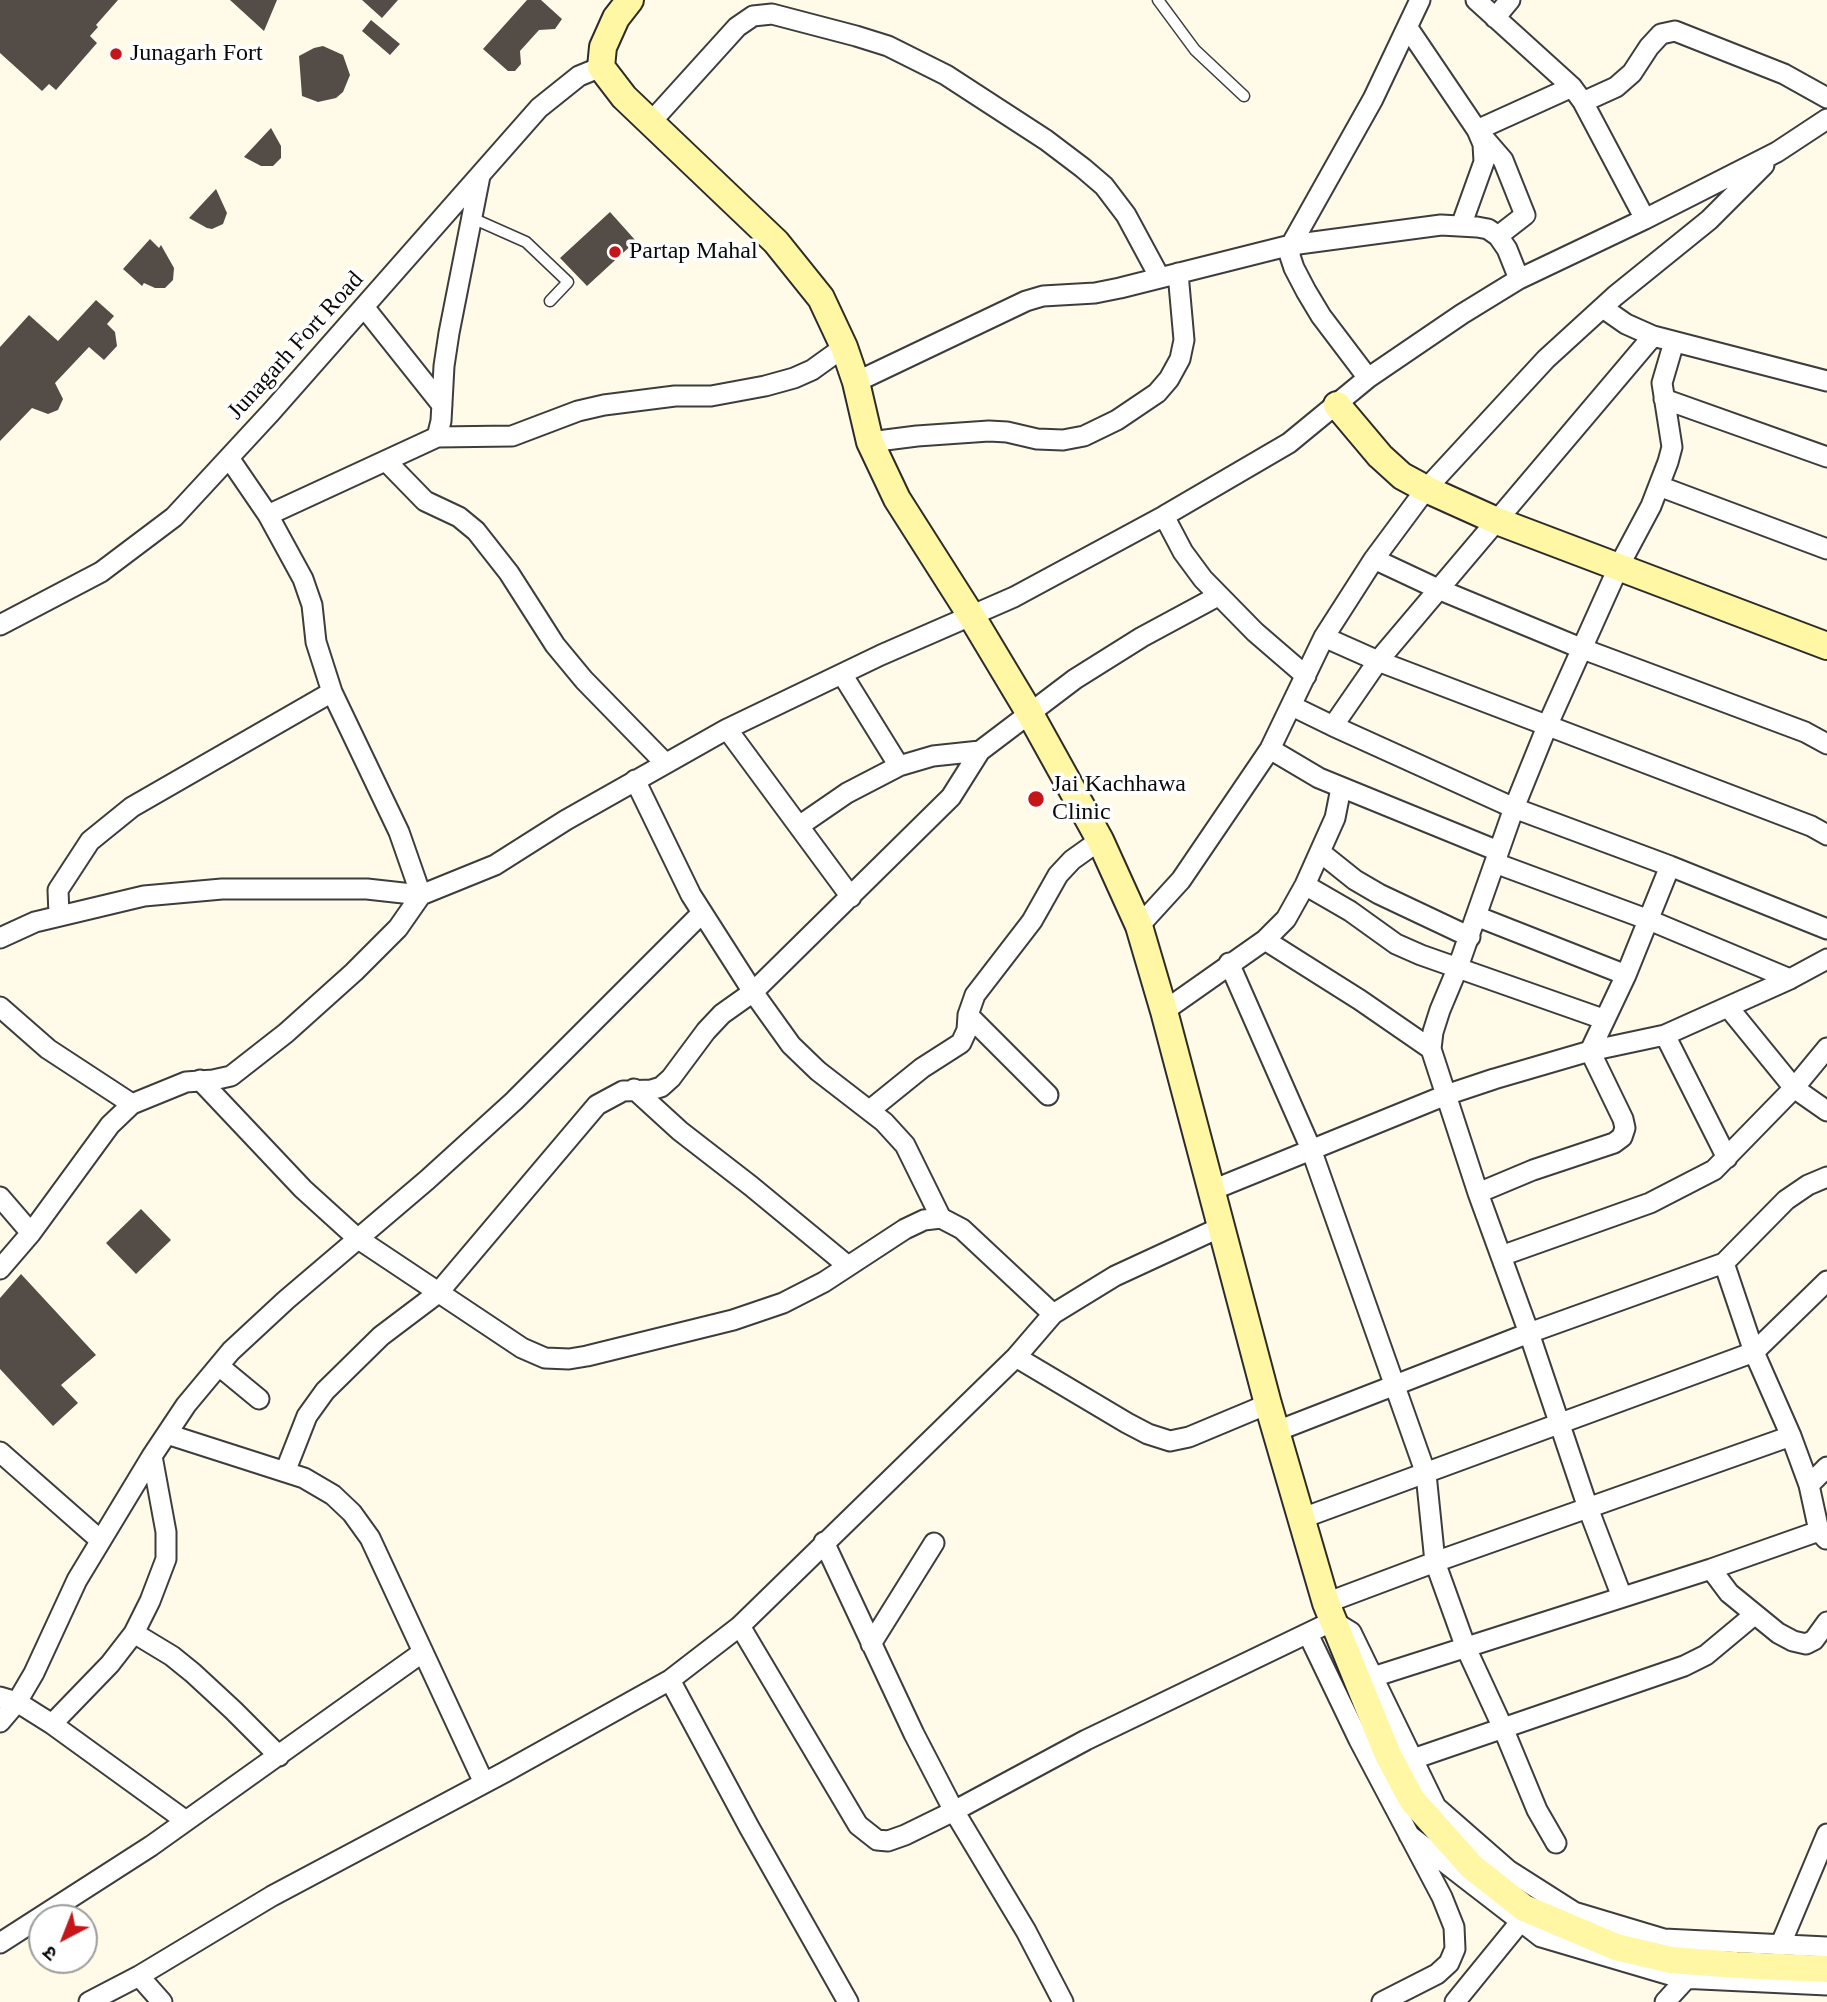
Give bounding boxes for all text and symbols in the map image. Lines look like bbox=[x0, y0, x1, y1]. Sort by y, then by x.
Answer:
place label: Junagarh Fort bbox=[130, 40, 263, 68]
marker: Junagarh Fort bbox=[108, 46, 124, 62]
place label: Partap Mahal bbox=[629, 238, 758, 266]
marker: Partap Mahal bbox=[607, 244, 623, 260]
street label: Junagarh Fort Road bbox=[222, 266, 370, 426]
place label: Jai Kachhawa Clinic bbox=[1052, 771, 1186, 827]
marker: Jai Kachhawa Clinic bbox=[1026, 789, 1046, 809]
north arrow bbox=[28, 1904, 98, 1974]
text: उ bbox=[39, 1942, 61, 1965]

